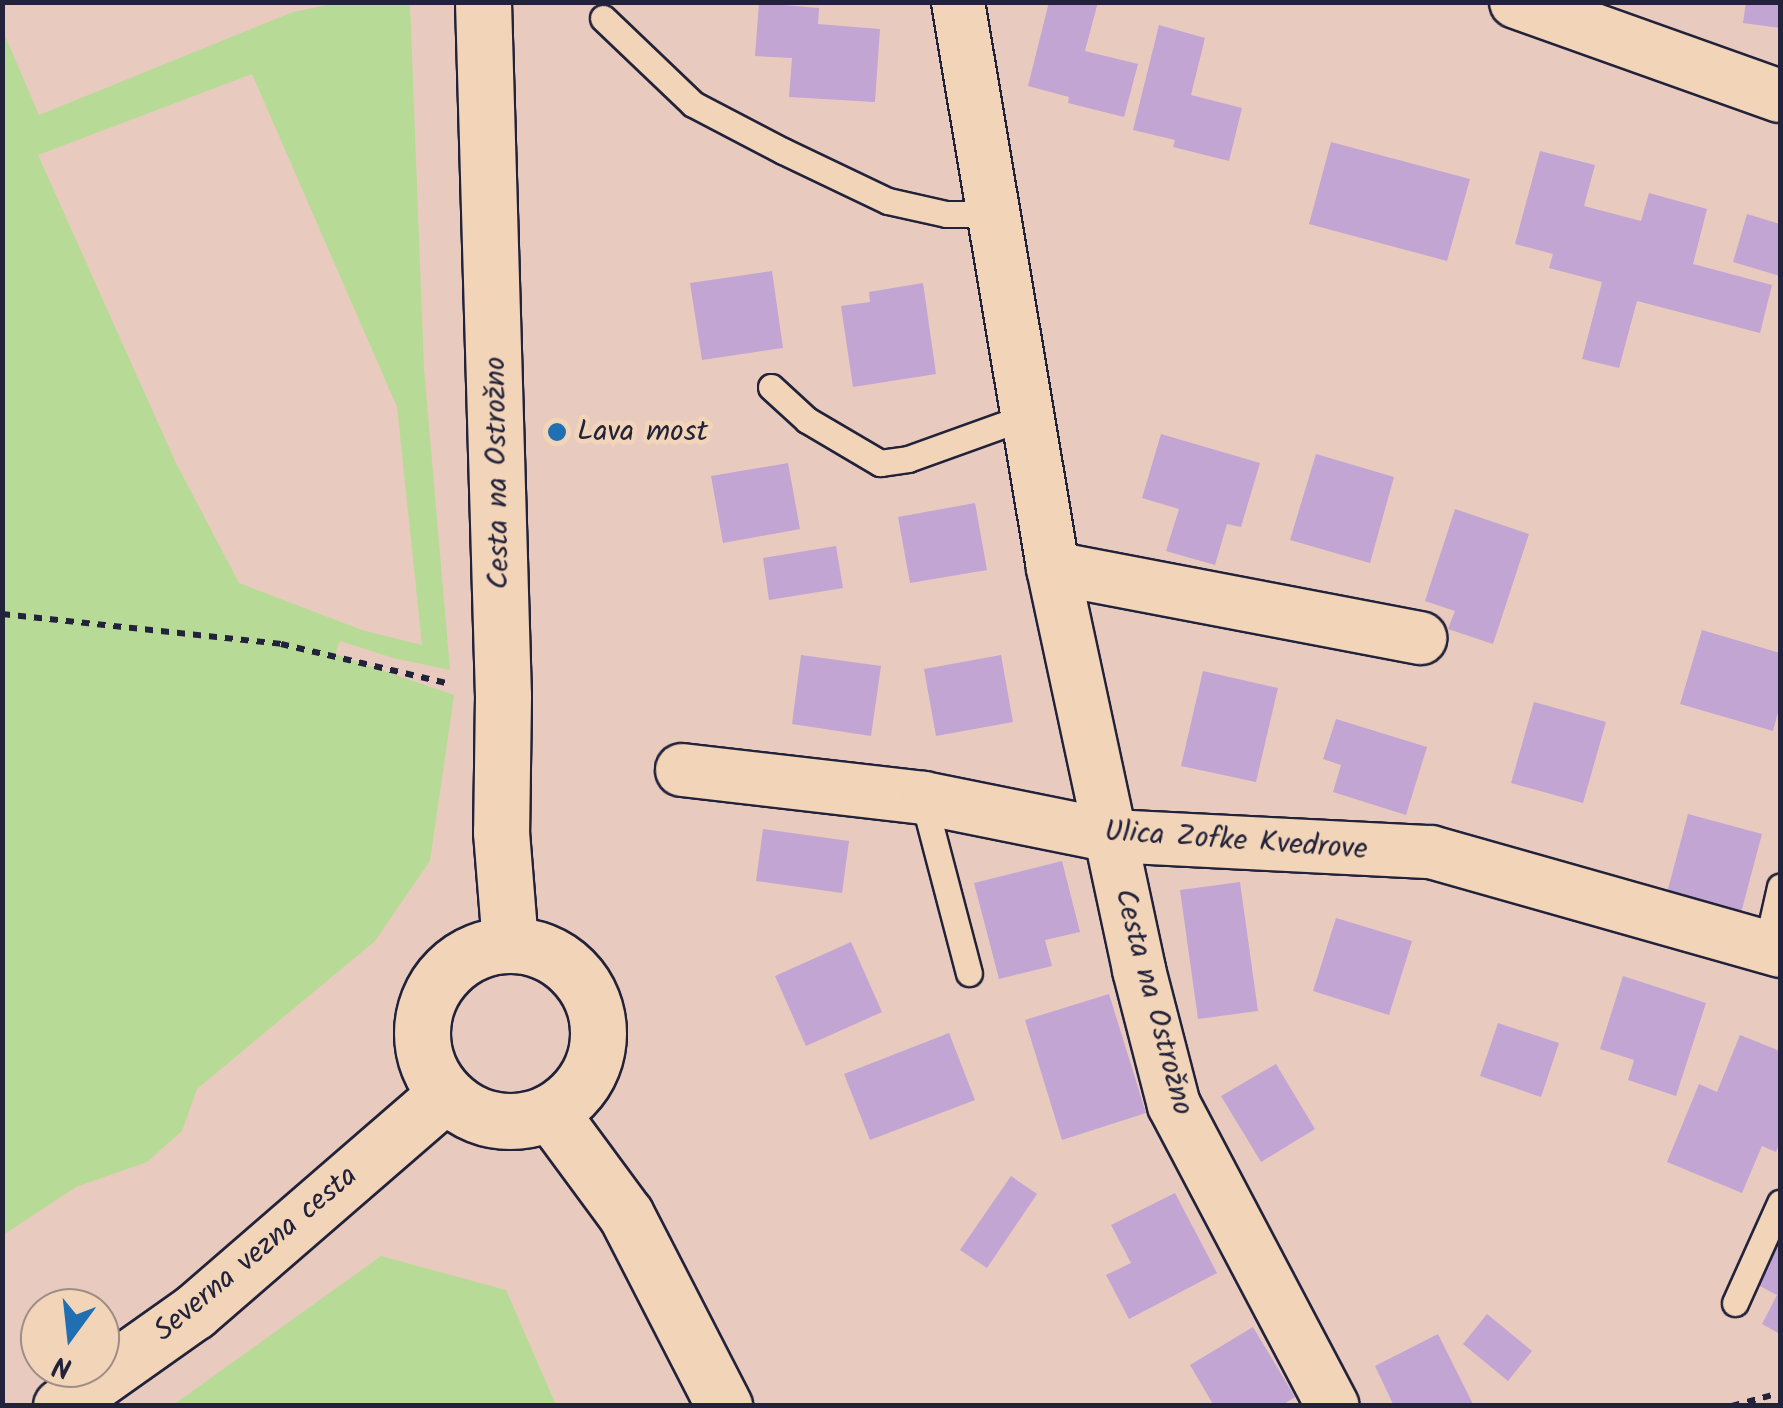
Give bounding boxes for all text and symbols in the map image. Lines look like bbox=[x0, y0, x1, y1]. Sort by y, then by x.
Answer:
street label: Cesta na Ostrožno bbox=[478, 356, 518, 590]
place label: Lava most bbox=[577, 414, 708, 450]
marker: Lava most bbox=[546, 421, 568, 443]
street label: Ulica Zofke Kvedrove bbox=[1103, 814, 1369, 868]
street label: Cesta na Ostrožno bbox=[1105, 885, 1201, 1119]
street label: Severna vezna cesta bbox=[147, 1158, 365, 1350]
north arrow bbox=[20, 1288, 120, 1388]
text: N bbox=[48, 1342, 77, 1390]

